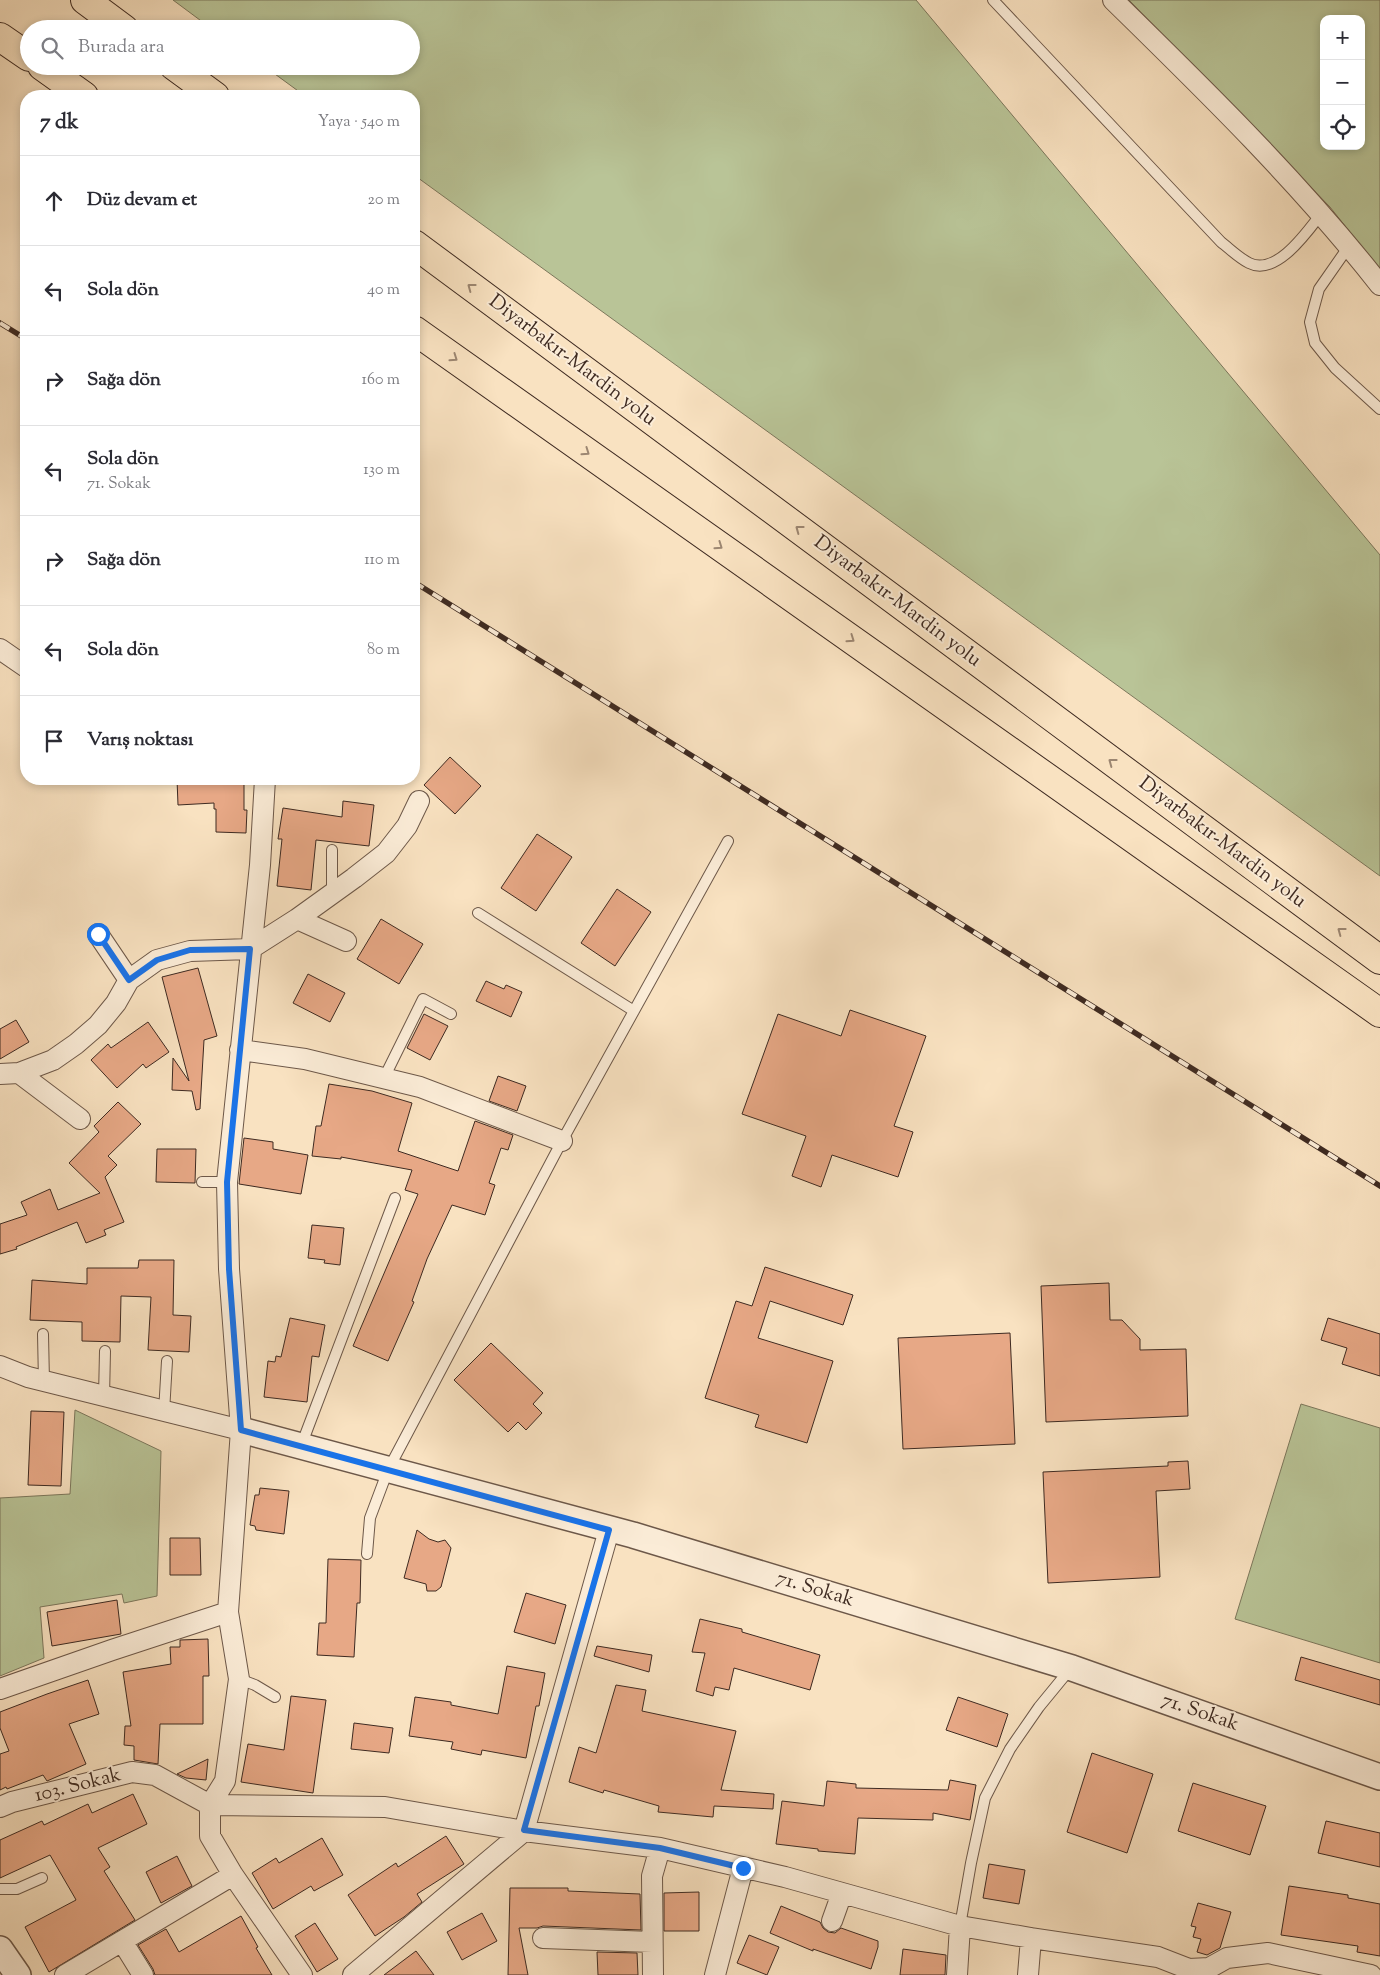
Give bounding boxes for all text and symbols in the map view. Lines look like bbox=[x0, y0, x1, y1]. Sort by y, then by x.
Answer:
map controls bbox=[1320, 15, 1365, 150]
button: + bbox=[1320, 15, 1365, 60]
search box bbox=[20, 20, 420, 75]
icon: search bbox=[38, 34, 66, 62]
text: Burada ara bbox=[78, 34, 164, 61]
button: − bbox=[1320, 60, 1365, 105]
button: locate bbox=[1320, 105, 1365, 150]
text: 7 dk bbox=[40, 108, 79, 138]
text: Yaya · 540 m bbox=[318, 111, 400, 134]
icon: ahead bbox=[40, 187, 68, 215]
text: Düz devam et bbox=[87, 187, 197, 214]
text: 20 m bbox=[367, 189, 400, 212]
icon: left bbox=[40, 277, 68, 305]
text: Sola dön bbox=[87, 277, 159, 304]
text: 40 m bbox=[367, 279, 400, 302]
one-way arrow bbox=[468, 284, 477, 292]
street label: Diyarbakır-Mardin yolu bbox=[482, 288, 662, 434]
one-way arrow bbox=[448, 352, 457, 361]
icon: right bbox=[40, 367, 68, 395]
text: Sağa dön bbox=[87, 367, 161, 394]
text: 160 m bbox=[362, 369, 400, 392]
text: Sola dön bbox=[87, 446, 159, 473]
one-way arrow bbox=[580, 446, 590, 455]
icon: left bbox=[40, 457, 68, 485]
text: 130 m bbox=[363, 459, 400, 482]
text: 71. Sokak bbox=[87, 473, 151, 496]
one-way arrow bbox=[795, 526, 805, 535]
street label: Diyarbakır-Mardin yolu bbox=[807, 529, 987, 675]
one-way arrow bbox=[713, 540, 722, 548]
icon: right bbox=[40, 547, 68, 575]
text: Sağa dön bbox=[87, 547, 161, 574]
text: 110 m bbox=[364, 549, 400, 572]
one-way arrow bbox=[846, 633, 855, 642]
icon: left bbox=[40, 637, 68, 665]
text: Sola dön bbox=[87, 637, 159, 664]
text: 80 m bbox=[367, 639, 400, 662]
icon: arrive bbox=[40, 727, 68, 755]
text: Varış noktası bbox=[87, 727, 193, 754]
one-way arrow bbox=[1109, 759, 1118, 767]
street label: Diyarbakır-Mardin yolu bbox=[1132, 770, 1312, 916]
route start bbox=[87, 923, 110, 946]
one-way arrow bbox=[1337, 928, 1347, 937]
street label: 71. Sokak bbox=[773, 1564, 858, 1616]
street label: 71. Sokak bbox=[1158, 1686, 1243, 1740]
street label: 103. Sokak bbox=[32, 1761, 124, 1811]
route end bbox=[732, 1857, 755, 1880]

